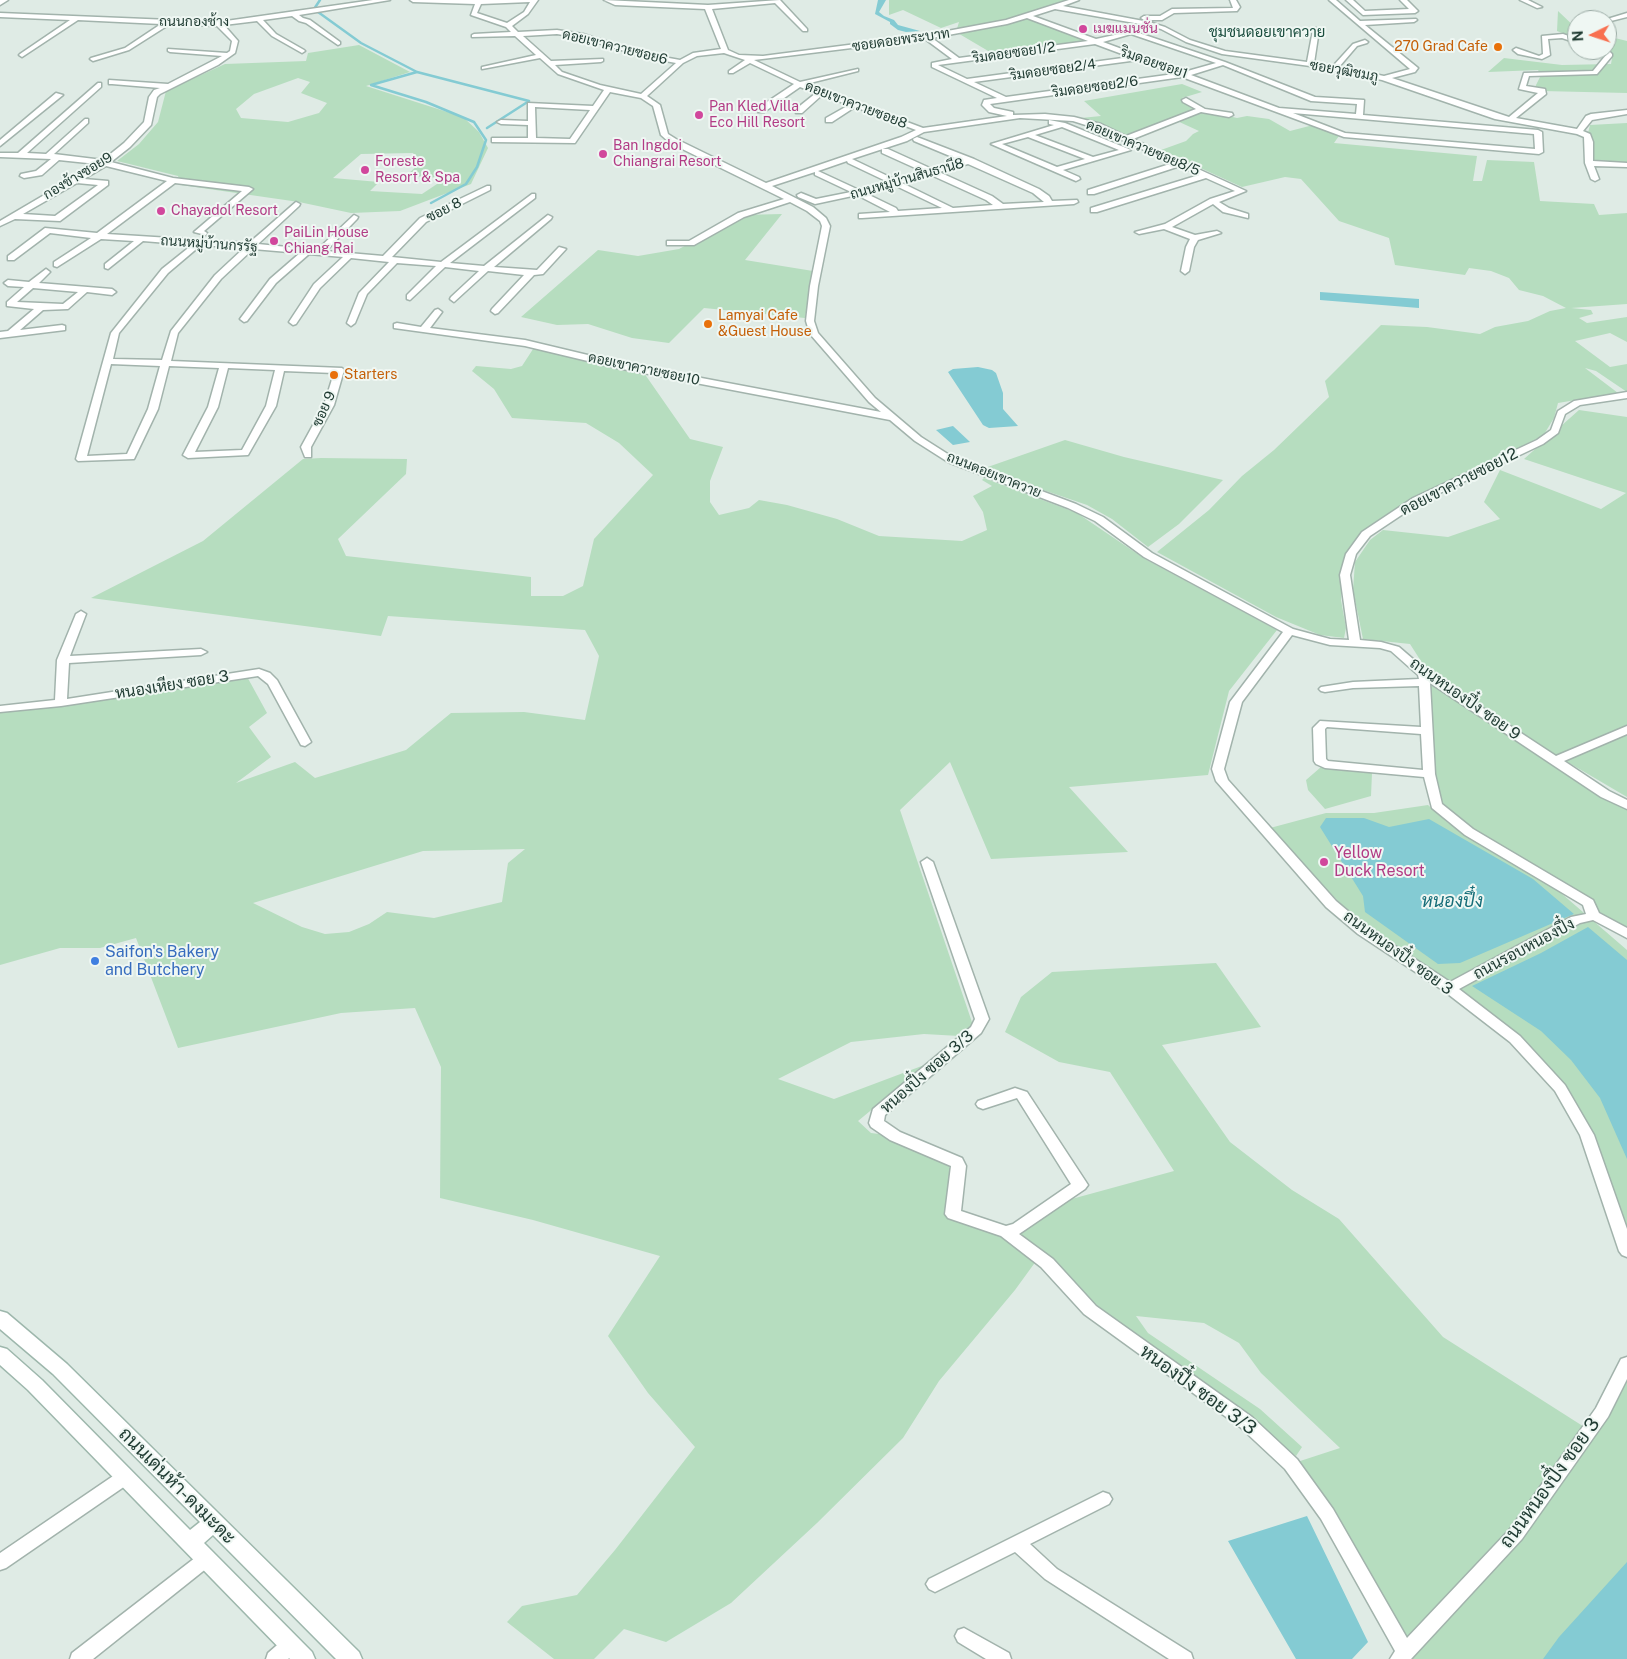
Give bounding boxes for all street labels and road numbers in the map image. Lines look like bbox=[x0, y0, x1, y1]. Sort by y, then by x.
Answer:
street label: ถนนกองช้าง bbox=[159, 14, 229, 30]
street label: ซอยดอยพระบาท bbox=[851, 25, 951, 55]
street label: ดอยเขาควายซอย6 bbox=[561, 26, 669, 68]
street label: ริมดอยซอย1/2 bbox=[971, 39, 1057, 67]
street label: ริมดอยซอย1 bbox=[1118, 44, 1190, 82]
street label: ริมดอยซอย2/4 bbox=[1009, 56, 1097, 84]
street label: ซอยวุฒิชมภู bbox=[1308, 57, 1380, 85]
street label: ริมดอยซอย2/6 bbox=[1051, 73, 1139, 101]
street label: ดอยเขาควายซอย8 bbox=[802, 78, 910, 132]
street label: ดอยเขาควายซอย8/5 bbox=[1083, 116, 1203, 180]
street label: กองช้างซอย9 bbox=[40, 149, 116, 203]
street label: ถนนหมู่บ้านสินธานี8 bbox=[848, 155, 966, 203]
street label: ซอย 8 bbox=[424, 194, 464, 226]
street label: ถนนหมู่บ้านกรรัฐ bbox=[160, 232, 258, 256]
street label: ดอยเขาควายซอย10 bbox=[587, 349, 701, 389]
street label: ซอย 9 bbox=[309, 389, 339, 429]
street label: ดอยเขาควายซอย12 bbox=[1397, 444, 1521, 520]
street label: ถนนดอยเขาควาย bbox=[944, 448, 1044, 502]
street label: ถนนหนองปึ๋ง ซอย 9 bbox=[1406, 654, 1524, 744]
street label: หนองเหียง ซอย 3 bbox=[114, 667, 230, 703]
street label: ถนนหนองปึ๋ง ซอย 3 bbox=[1339, 907, 1457, 999]
street label: ถนนรอบหนองปึ๋ง bbox=[1470, 914, 1578, 984]
street label: หนองปึ๋ง ซอย 3/3 bbox=[877, 1026, 977, 1118]
street label: หนองปึ๋ง ซอย 3/3 bbox=[1135, 1340, 1261, 1440]
street label: ถนนหนองปึ๋ง ซอย 3 bbox=[1495, 1414, 1605, 1552]
street label: ถนนเด่นห้า-ดงมะดะ bbox=[114, 1423, 240, 1549]

